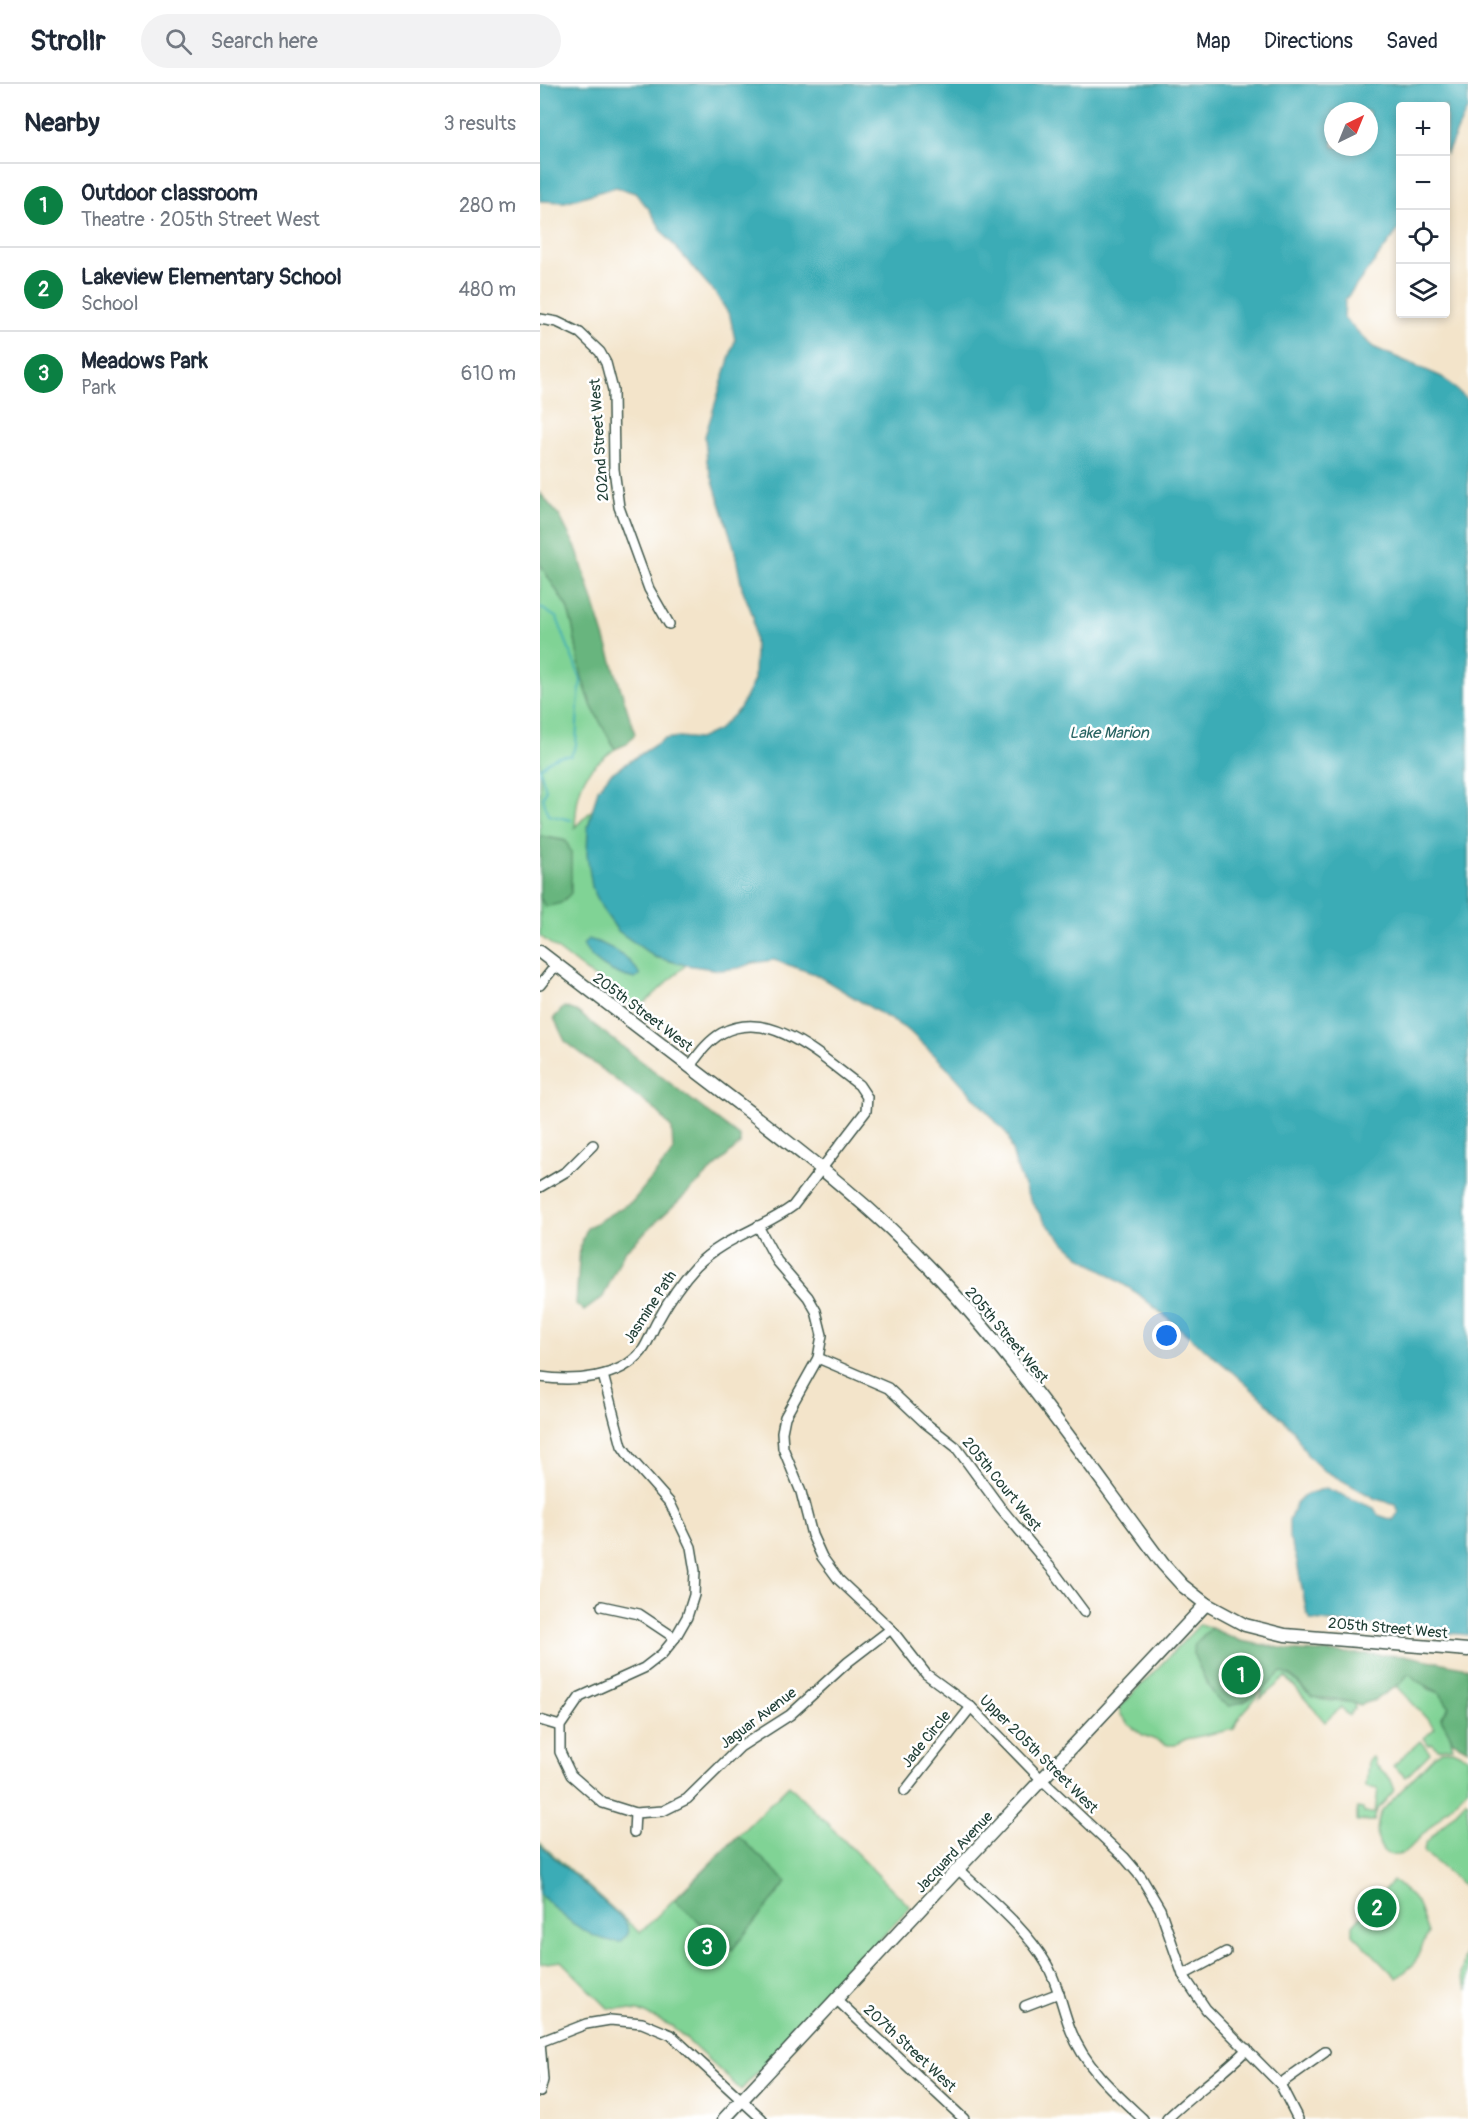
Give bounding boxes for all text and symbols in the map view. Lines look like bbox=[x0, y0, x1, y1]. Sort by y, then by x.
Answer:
search box bbox=[141, 14, 561, 68]
text: Strollr bbox=[30, 24, 105, 59]
icon: search bbox=[162, 25, 195, 58]
text: Search here bbox=[210, 27, 318, 55]
text: Map bbox=[1196, 28, 1231, 55]
text: Directions bbox=[1264, 28, 1353, 55]
text: Saved bbox=[1386, 28, 1438, 55]
north arrow bbox=[1324, 102, 1378, 156]
map controls bbox=[1396, 102, 1450, 318]
button: + bbox=[1396, 102, 1450, 156]
text: Nearby bbox=[24, 107, 100, 139]
text: 3 results bbox=[444, 111, 516, 136]
button: − bbox=[1396, 156, 1450, 210]
text: Outdoor classroom bbox=[81, 179, 258, 207]
text: 1 bbox=[40, 193, 47, 218]
text: 280 m bbox=[459, 193, 516, 218]
text: Theatre · 205th Street West bbox=[81, 207, 320, 232]
button: locate bbox=[1396, 210, 1450, 264]
text: Lakeview Elementary School bbox=[81, 263, 342, 291]
button: layers bbox=[1396, 264, 1450, 318]
text: 2 bbox=[38, 277, 49, 302]
text: 480 m bbox=[459, 277, 516, 302]
text: School bbox=[81, 291, 138, 316]
text: Meadows Park bbox=[81, 347, 208, 375]
text: 3 bbox=[38, 361, 49, 386]
text: 610 m bbox=[461, 361, 516, 386]
text: Park bbox=[81, 375, 116, 400]
street label: 202nd Street West bbox=[586, 377, 613, 502]
water label: Lake Marion bbox=[1069, 723, 1150, 743]
street label: 205th Street West bbox=[589, 969, 697, 1057]
street label: Jasmine Path bbox=[620, 1267, 681, 1347]
street label: 205th Street West bbox=[961, 1283, 1053, 1388]
your location bbox=[1152, 1321, 1181, 1350]
street label: 205th Court West bbox=[958, 1433, 1046, 1536]
street label: 205th Street West bbox=[1327, 1614, 1449, 1643]
pin: 1 bbox=[1222, 1652, 1260, 1698]
street label: Jaguar Avenue bbox=[716, 1683, 801, 1753]
street label: Upper 205th Street West bbox=[975, 1691, 1103, 1818]
street label: Jade Circle bbox=[898, 1706, 956, 1772]
street label: Jacquard Avenue bbox=[912, 1807, 998, 1897]
pin: 2 bbox=[1358, 1886, 1396, 1930]
pin: 3 bbox=[688, 1924, 726, 1970]
street label: 207th Street West bbox=[859, 2001, 961, 2097]

